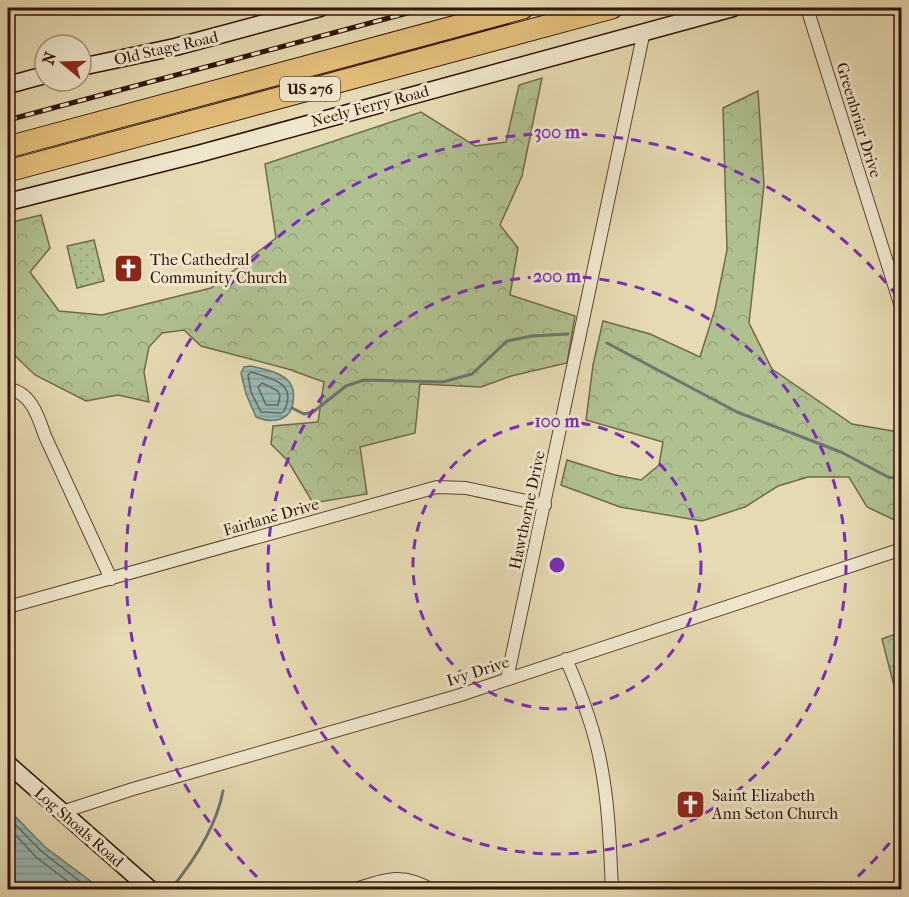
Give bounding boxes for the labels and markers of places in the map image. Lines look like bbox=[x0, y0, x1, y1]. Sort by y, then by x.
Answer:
place label: The Cathedral Community Church bbox=[150, 250, 287, 287]
church icon: The Cathedral Community Church bbox=[113, 252, 145, 284]
centre of rings bbox=[547, 555, 567, 575]
place label: Saint Elizabeth Ann Seton Church bbox=[711, 786, 838, 823]
church icon: Saint Elizabeth Ann Seton Church bbox=[675, 788, 707, 820]

